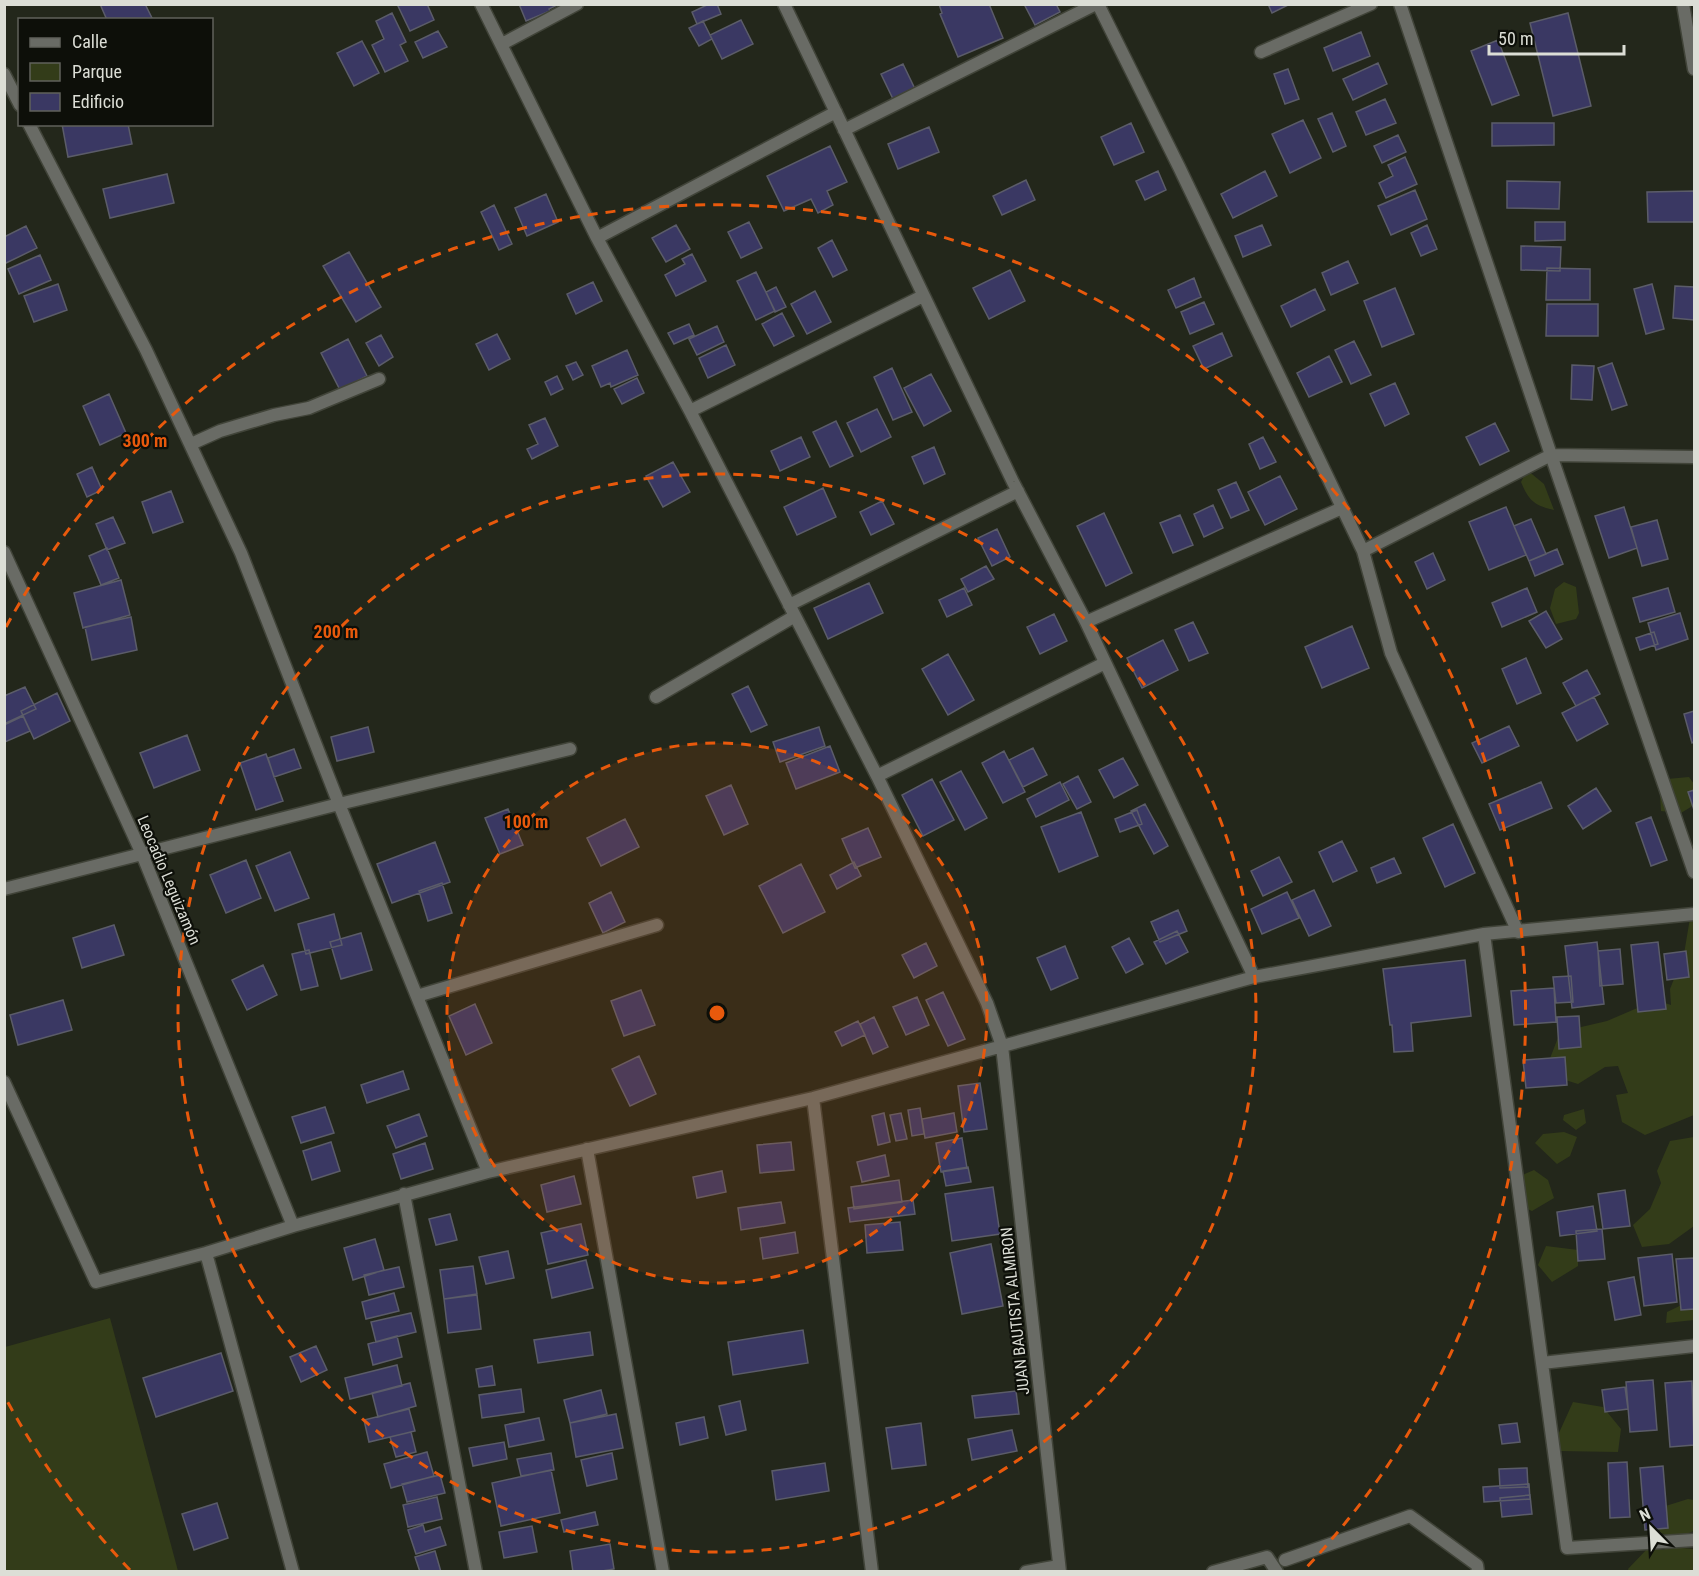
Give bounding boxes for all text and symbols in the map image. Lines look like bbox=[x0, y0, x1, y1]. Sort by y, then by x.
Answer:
legend bbox=[18, 18, 213, 126]
scale bar bbox=[1489, 18, 1624, 56]
text: 50 m bbox=[1498, 28, 1533, 49]
text: Calle bbox=[72, 31, 108, 52]
text: Parque bbox=[72, 61, 122, 82]
text: Edificio bbox=[72, 91, 124, 112]
text: 300 m bbox=[123, 430, 167, 451]
text: 200 m bbox=[314, 621, 358, 642]
text: 100 m bbox=[504, 811, 548, 832]
street label: Leocadio Leguizamón bbox=[133, 813, 205, 947]
centre of rings bbox=[707, 1003, 727, 1023]
street label: JUAN BAUTISTA ALMIRON bbox=[997, 1226, 1033, 1396]
north arrow bbox=[1621, 1498, 1681, 1558]
text: N bbox=[1637, 1504, 1653, 1525]

